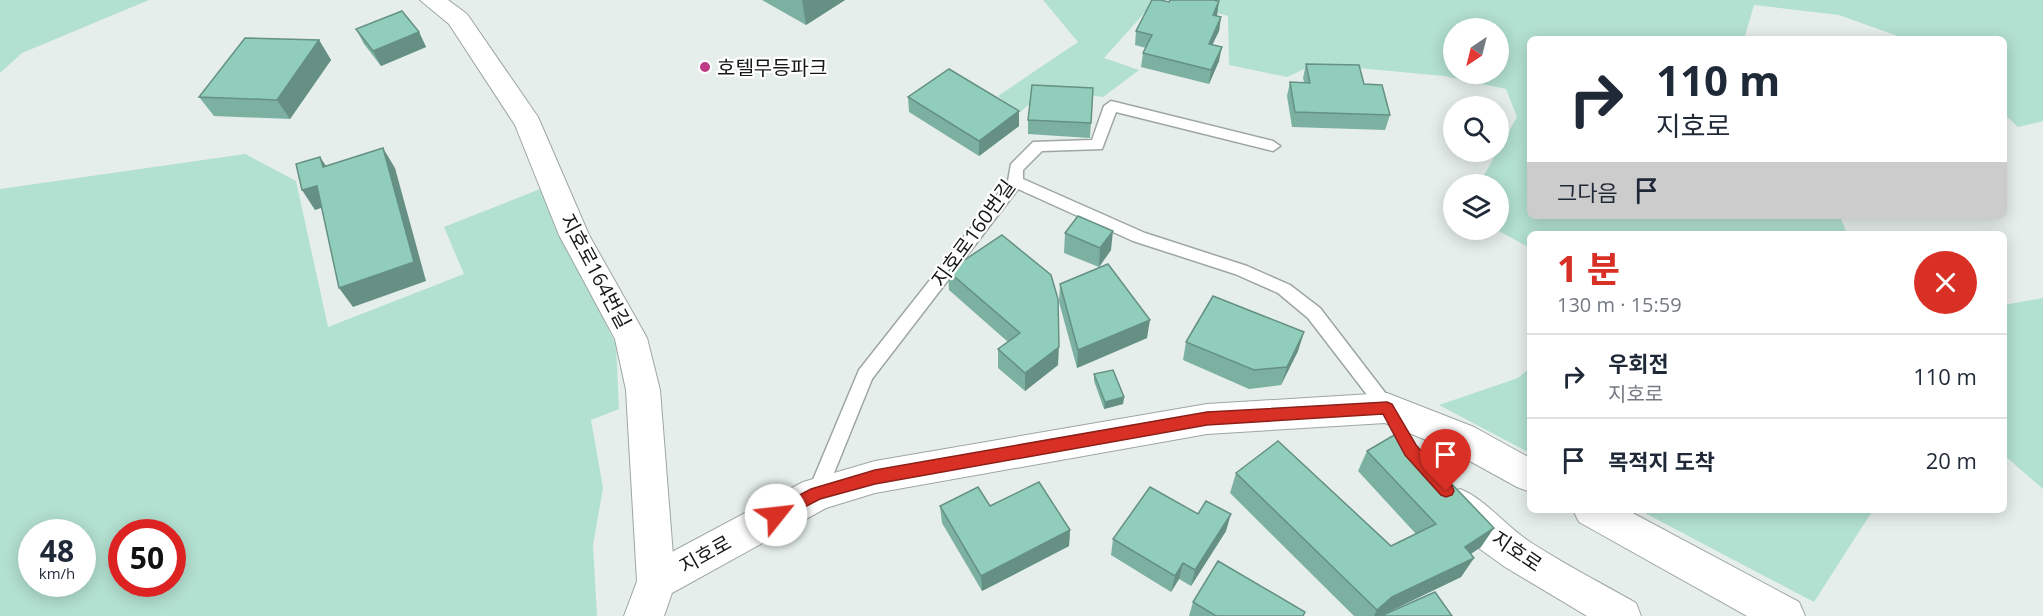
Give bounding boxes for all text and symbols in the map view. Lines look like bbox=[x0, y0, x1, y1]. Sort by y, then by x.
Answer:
north arrow bbox=[1443, 18, 1509, 84]
map controls bbox=[1443, 18, 1509, 240]
text: 110 m bbox=[1656, 51, 1780, 108]
place label: 호텔무등파크 bbox=[717, 54, 827, 81]
marker: 호텔무등파크 bbox=[698, 60, 712, 74]
icon: right bbox=[1557, 60, 1635, 138]
button: search bbox=[1443, 96, 1509, 162]
text: 지호로 bbox=[1656, 107, 1731, 144]
street label: 지호로160번길 bbox=[925, 174, 1021, 292]
button: layers bbox=[1443, 174, 1509, 240]
icon: arrive bbox=[1630, 174, 1663, 207]
text: 그다음 bbox=[1557, 177, 1618, 207]
street label: 지호로164번길 bbox=[554, 209, 638, 333]
text: 1 분 bbox=[1557, 244, 1620, 293]
button: close bbox=[1914, 251, 1977, 314]
text: 130 m · 15:59 bbox=[1557, 291, 1682, 318]
text: 우회전 bbox=[1608, 348, 1669, 378]
icon: right bbox=[1557, 360, 1590, 393]
text: 110 m bbox=[1913, 361, 1977, 391]
text: 지호로 bbox=[1608, 380, 1663, 407]
pin bbox=[1420, 429, 1471, 491]
icon: arrive bbox=[1429, 438, 1462, 471]
icon: arrive bbox=[1557, 444, 1590, 477]
text: 20 m bbox=[1926, 445, 1977, 475]
text: 목적지 도착 bbox=[1608, 446, 1715, 476]
position arrow bbox=[744, 483, 808, 547]
speed limit sign: 50 bbox=[108, 519, 186, 597]
street label: 지호로 bbox=[1487, 524, 1547, 578]
street label: 지호로 bbox=[674, 529, 736, 579]
text: 48 bbox=[40, 530, 74, 571]
text: km/h bbox=[39, 563, 75, 583]

